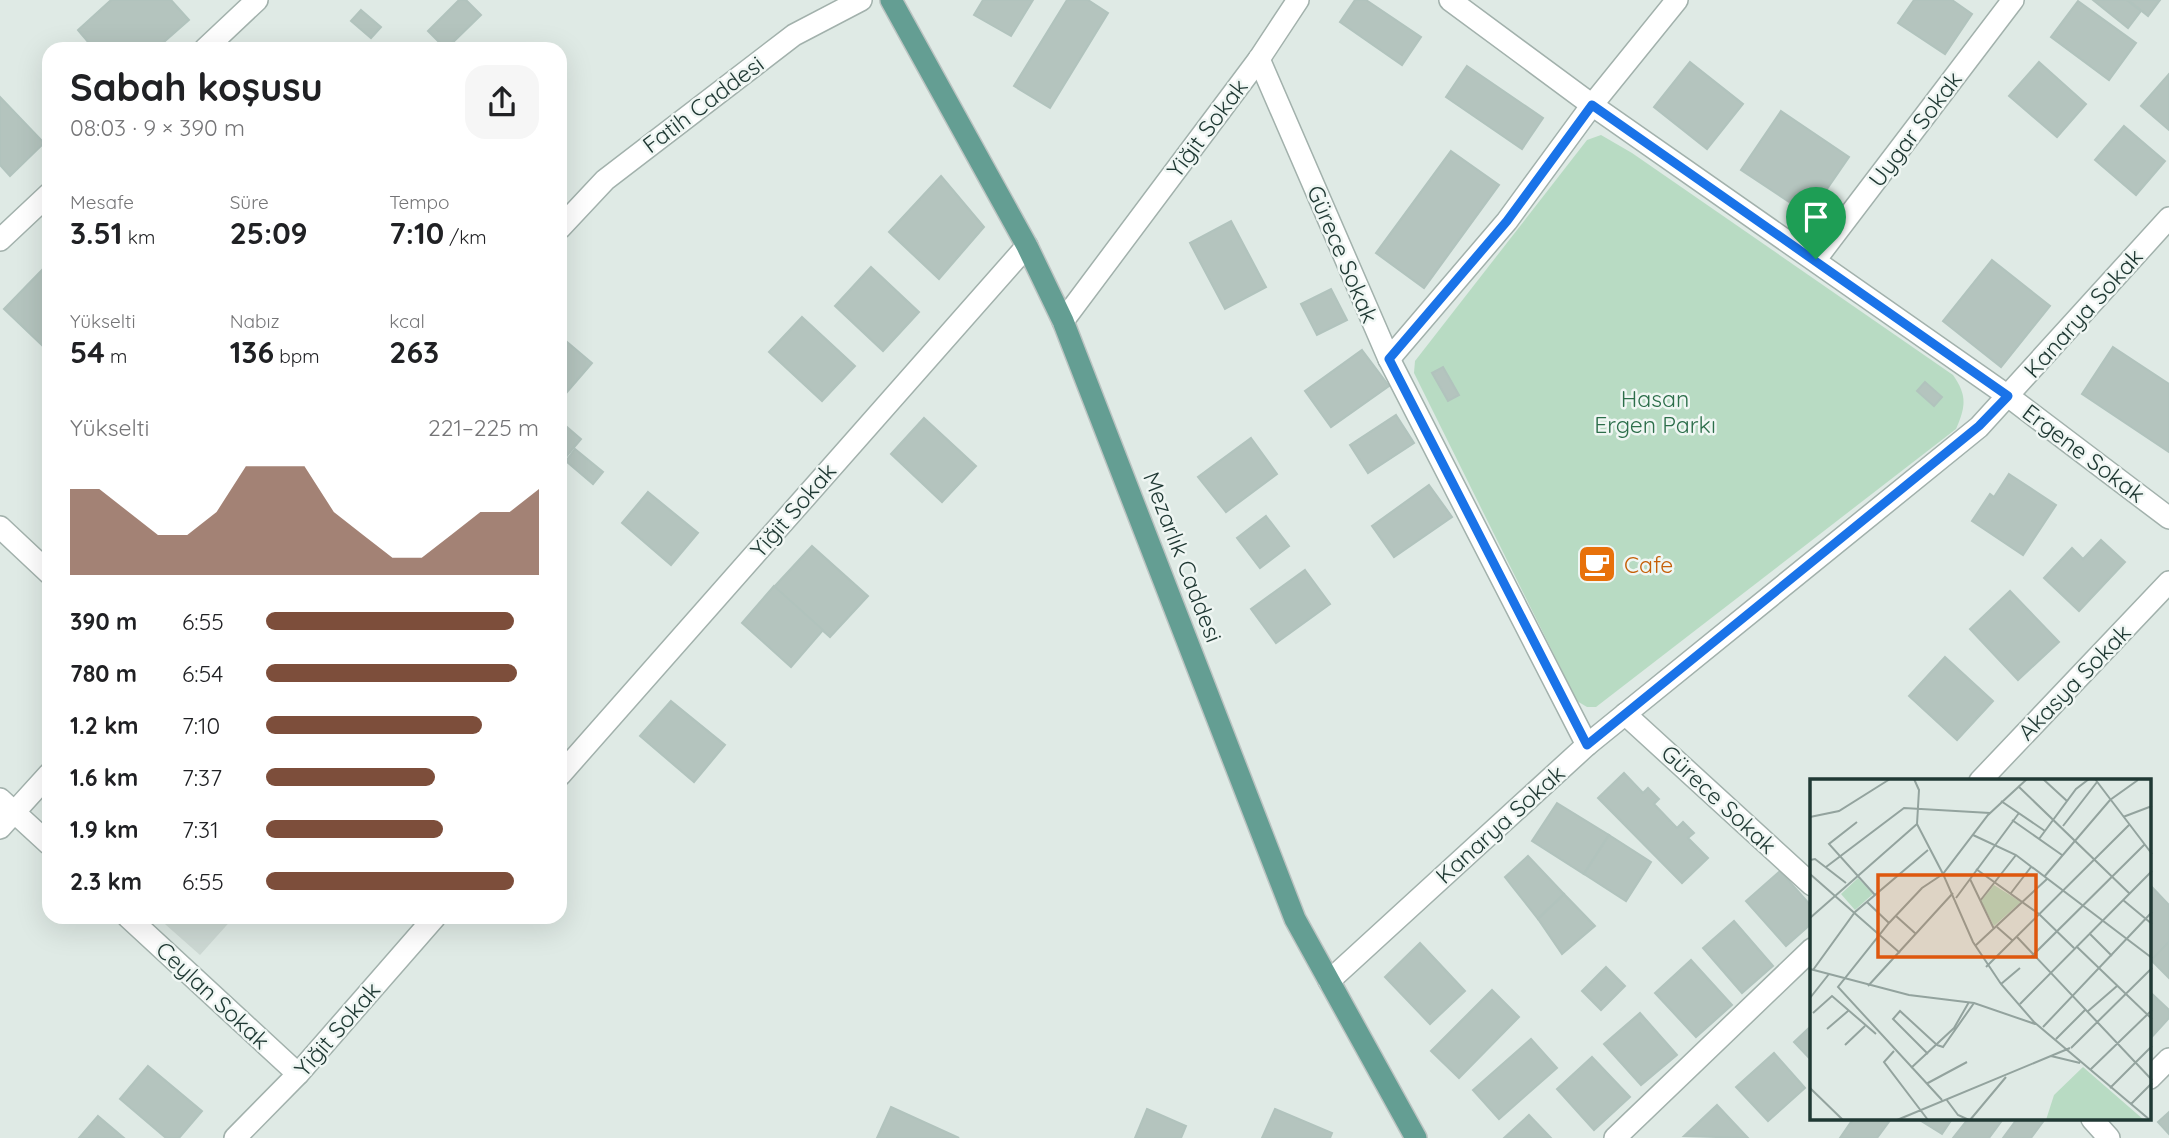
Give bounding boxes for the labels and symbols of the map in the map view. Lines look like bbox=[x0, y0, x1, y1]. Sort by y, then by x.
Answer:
street label: Fatih Caddesi bbox=[637, 49, 769, 159]
street label: Uygar Sokak bbox=[1862, 65, 1968, 193]
street label: Yiğit Sokak bbox=[1160, 73, 1254, 183]
street label: Gürece Sokak bbox=[1301, 181, 1385, 327]
pin bbox=[1786, 187, 1846, 259]
street label: Kanarya Sokak bbox=[2017, 242, 2149, 384]
park label: Hasan Ergen Parkı bbox=[1594, 384, 1716, 439]
street label: Ergene Sokak bbox=[2017, 397, 2151, 509]
street label: Yiğit Sokak bbox=[744, 457, 842, 563]
street label: Mezarlık Caddesi bbox=[1137, 468, 1229, 646]
cafe icon: Cafe bbox=[1576, 543, 1618, 585]
place label: Cafe bbox=[1624, 550, 1673, 579]
street label: Akasya Sokak bbox=[2011, 618, 2137, 746]
street label: Gürece Sokak bbox=[1655, 738, 1783, 860]
street label: Kanarya Sokak bbox=[1429, 758, 1571, 890]
inset map bbox=[1810, 779, 2152, 1120]
street label: Ceylan Sokak bbox=[150, 935, 276, 1055]
street label: Yiğit Sokak bbox=[288, 976, 386, 1082]

